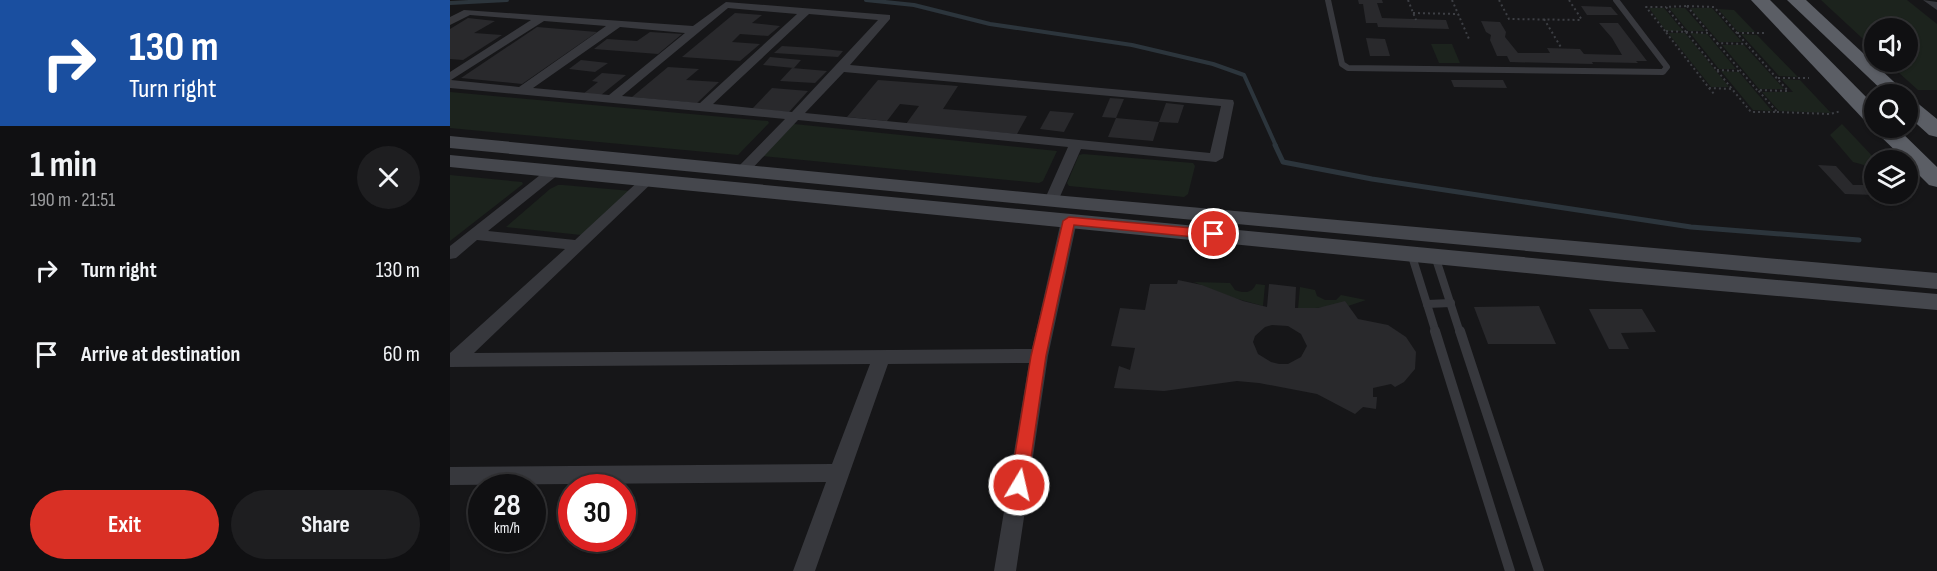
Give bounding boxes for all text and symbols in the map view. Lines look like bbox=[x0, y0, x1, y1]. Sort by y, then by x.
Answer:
map controls bbox=[1864, 18, 1918, 204]
button: sound bbox=[1864, 18, 1918, 72]
text: 130 m bbox=[129, 22, 219, 73]
icon: right bbox=[30, 24, 108, 102]
text: Turn right bbox=[129, 73, 216, 105]
button: search bbox=[1864, 84, 1918, 138]
text: 1 min bbox=[30, 144, 97, 187]
button: close bbox=[357, 146, 420, 209]
button: layers bbox=[1864, 150, 1918, 204]
text: 190 m · 21:51 bbox=[30, 188, 115, 212]
pin bbox=[1188, 208, 1239, 259]
icon: arrive bbox=[1197, 217, 1230, 250]
icon: right bbox=[30, 254, 63, 287]
text: Turn right bbox=[81, 257, 157, 284]
text: 130 m bbox=[376, 257, 420, 284]
icon: arrive bbox=[30, 338, 63, 371]
text: Arrive at destination bbox=[81, 341, 240, 368]
text: 60 m bbox=[383, 341, 420, 368]
position arrow bbox=[987, 453, 1051, 517]
speed limit sign: 30 bbox=[558, 474, 636, 552]
text: 28 bbox=[493, 488, 521, 524]
button: Exit bbox=[30, 490, 219, 559]
button: Share bbox=[231, 490, 420, 559]
text: km/h bbox=[494, 519, 520, 538]

